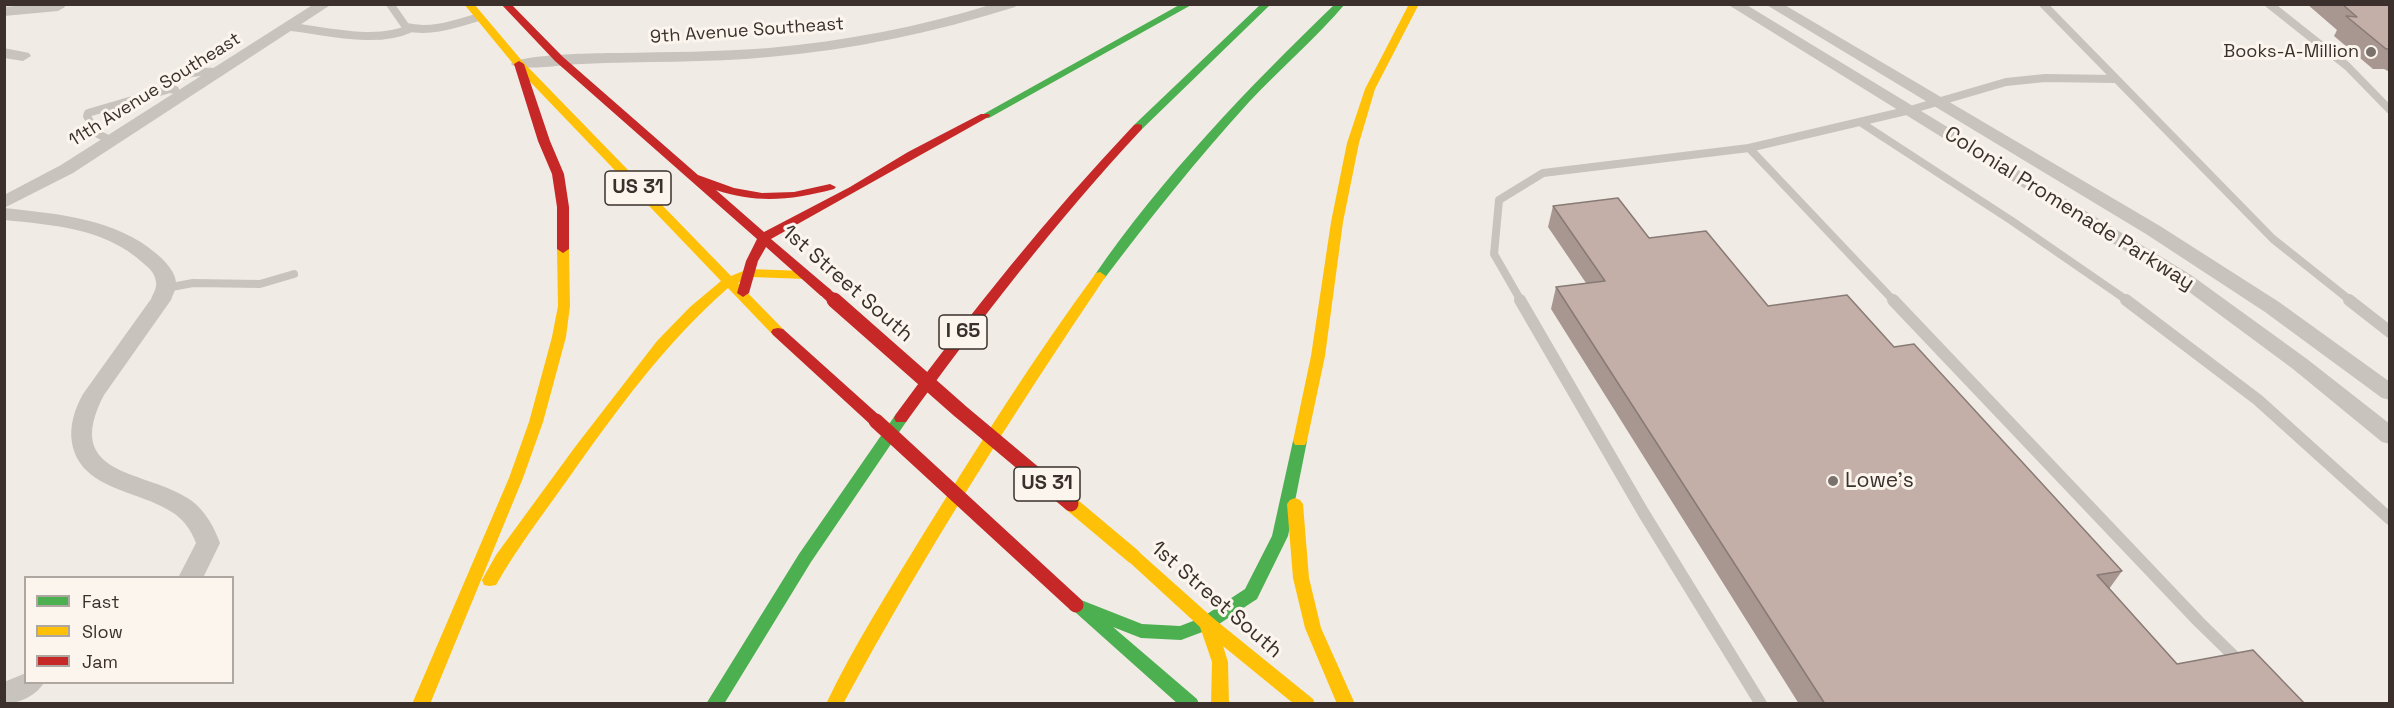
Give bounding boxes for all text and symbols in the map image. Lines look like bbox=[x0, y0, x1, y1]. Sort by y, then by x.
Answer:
street label: 9th Avenue Southeast bbox=[649, 13, 845, 49]
street label: 11th Avenue Southeast bbox=[65, 28, 245, 152]
place label: Books-A-Million bbox=[2223, 41, 2359, 63]
marker: Books-A-Million bbox=[2364, 45, 2378, 59]
street label: Colonial Promenade Parkway bbox=[1939, 122, 2199, 296]
road number: US 31 bbox=[605, 171, 671, 205]
street label: 1st Street South bbox=[776, 220, 918, 348]
road number: I 65 bbox=[939, 315, 987, 349]
road number: US 31 bbox=[1014, 467, 1080, 501]
place label: Lowe's bbox=[1845, 468, 1914, 494]
marker: Lowe's bbox=[1826, 474, 1840, 488]
street label: 1st Street South bbox=[1145, 536, 1287, 664]
legend bbox=[24, 576, 234, 684]
text: Fast bbox=[82, 590, 119, 613]
text: Slow bbox=[82, 620, 123, 643]
text: Jam bbox=[82, 650, 118, 673]

